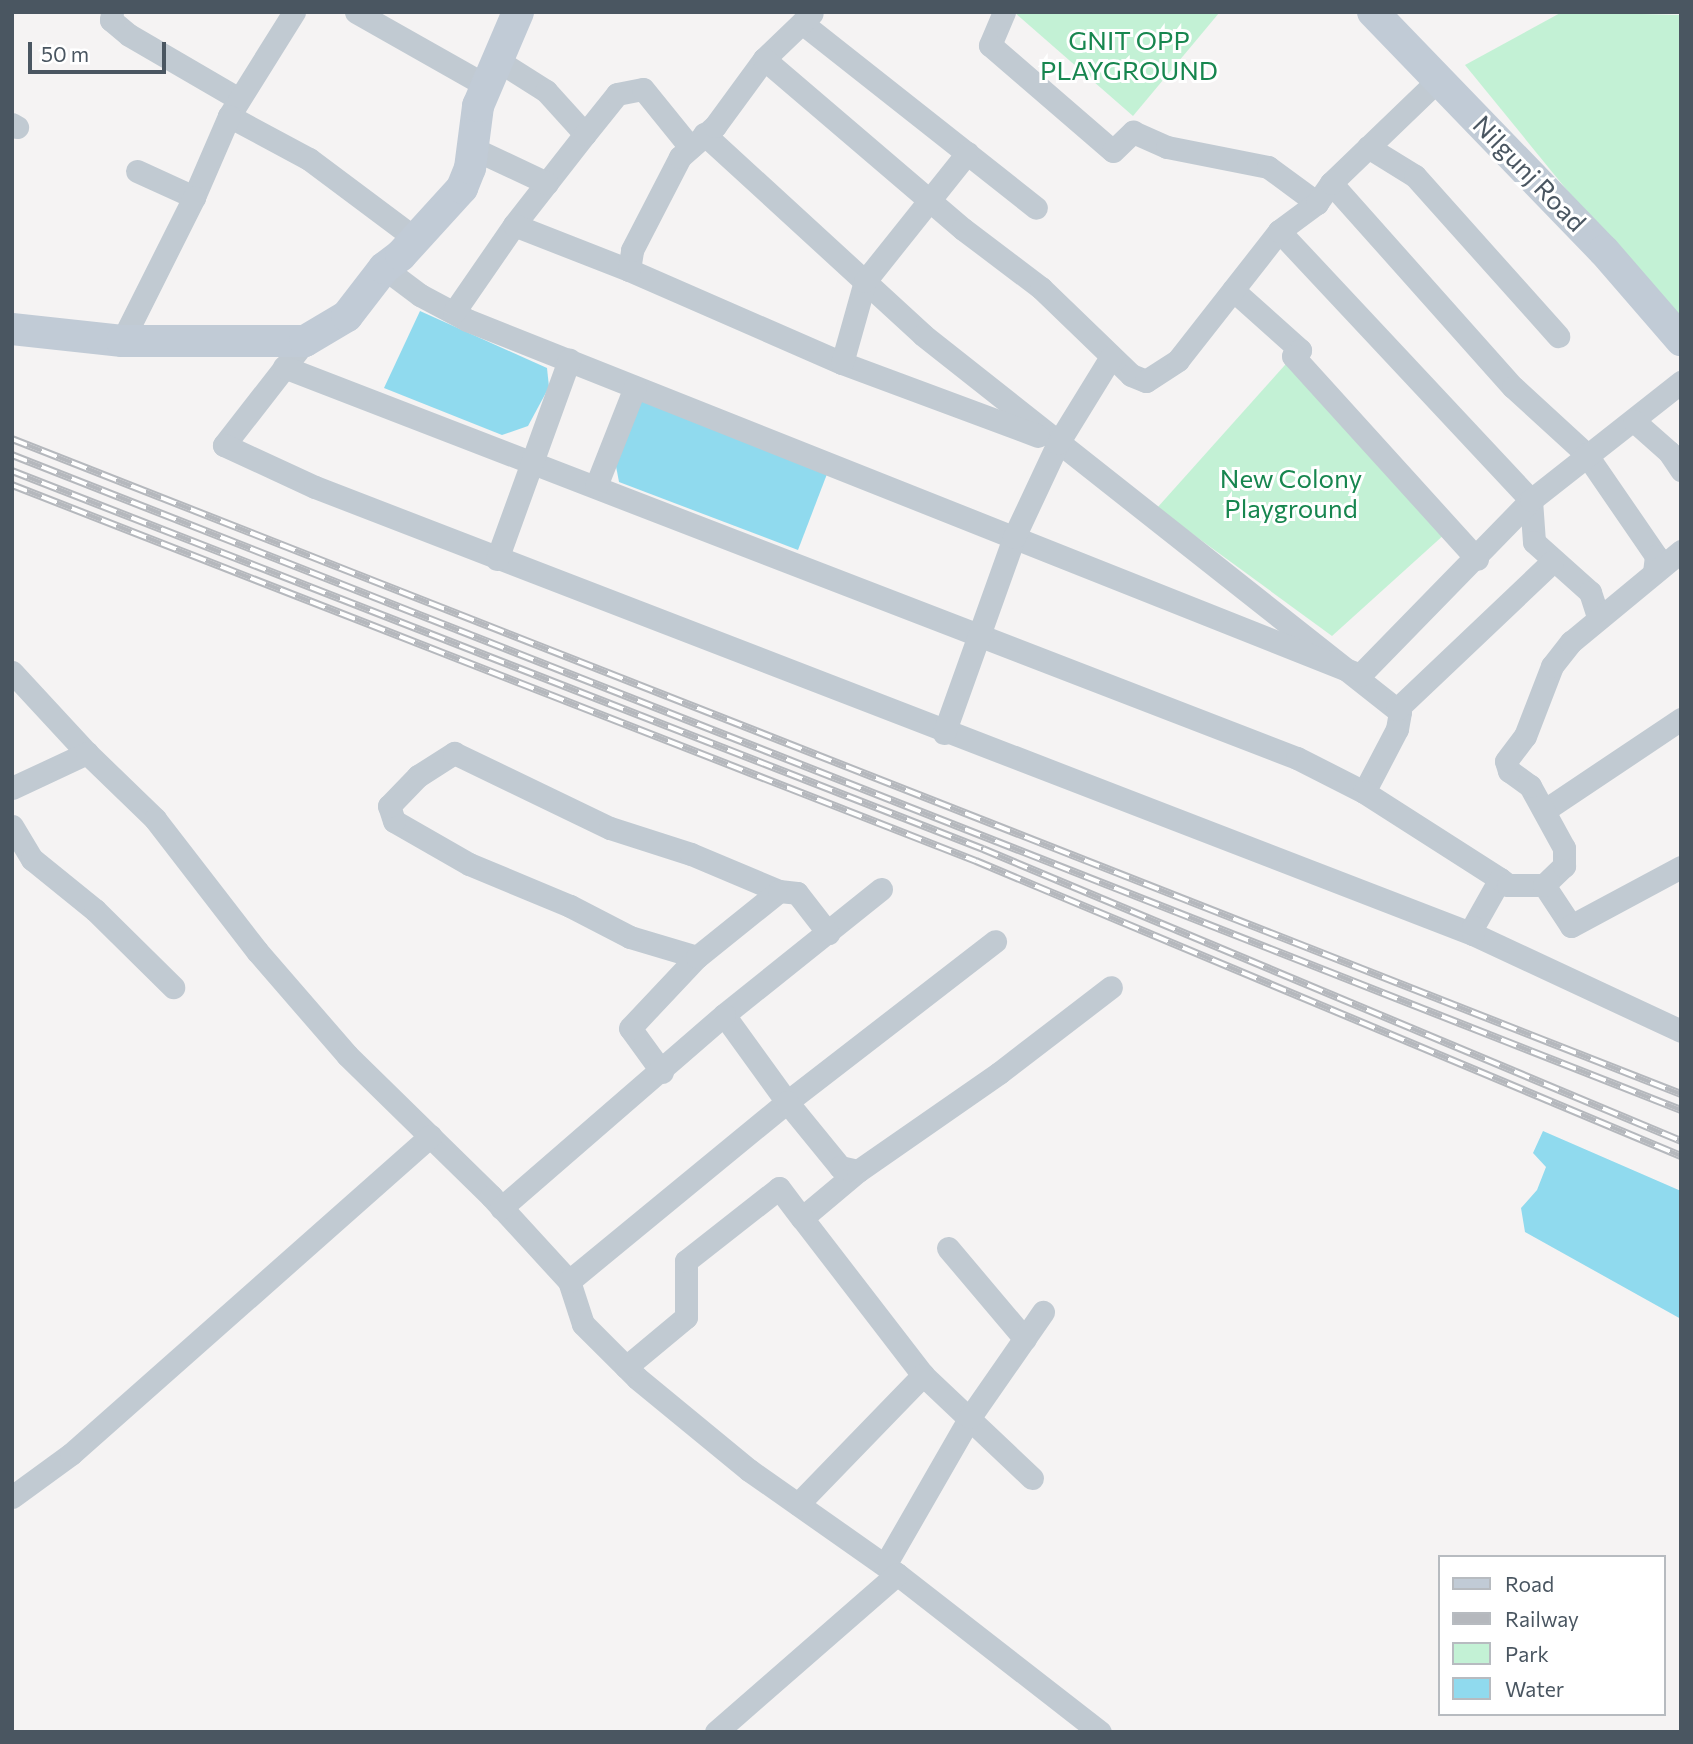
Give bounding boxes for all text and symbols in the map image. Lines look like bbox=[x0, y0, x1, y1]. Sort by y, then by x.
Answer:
park label: GNIT OPP PLAYGROUND bbox=[1040, 24, 1218, 86]
scale bar bbox=[32, 28, 170, 72]
text: 50 m bbox=[41, 41, 89, 66]
street label: Nilgunj Road bbox=[1467, 109, 1593, 237]
park label: New Colony Playground bbox=[1220, 462, 1362, 524]
legend bbox=[1438, 1555, 1665, 1716]
text: Road bbox=[1505, 1571, 1554, 1596]
text: Railway bbox=[1505, 1606, 1579, 1631]
text: Park bbox=[1505, 1641, 1549, 1666]
text: Water bbox=[1505, 1676, 1564, 1701]

